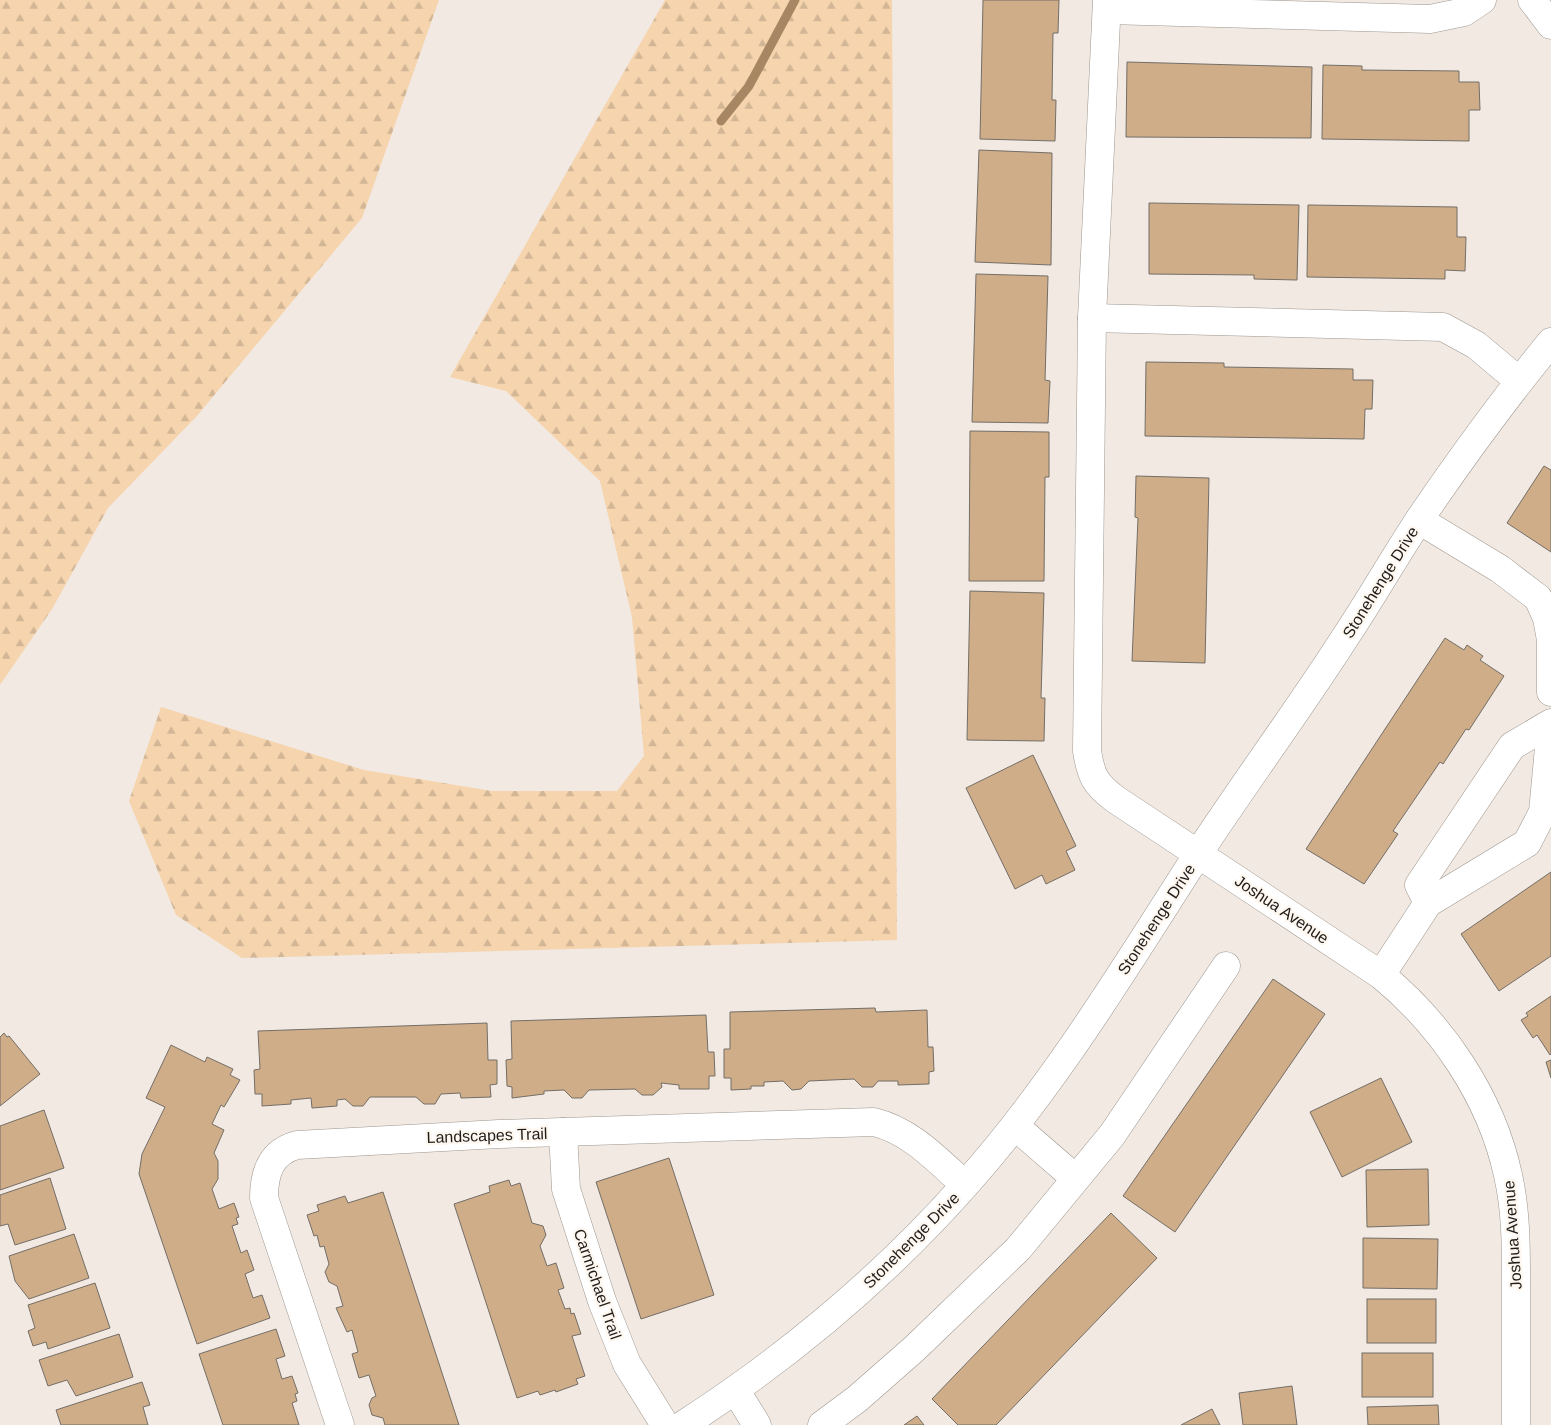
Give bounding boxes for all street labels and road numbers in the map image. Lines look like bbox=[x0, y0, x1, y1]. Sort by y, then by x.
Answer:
street label: Stonehenge Drive bbox=[1339, 523, 1422, 641]
street label: Stonehenge Drive bbox=[1114, 861, 1198, 978]
street label: Joshua Avenue bbox=[1232, 872, 1332, 947]
street label: Landscapes Trail bbox=[426, 1125, 548, 1146]
street label: Joshua Avenue bbox=[1500, 1180, 1525, 1290]
street label: Stonehenge Drive bbox=[860, 1189, 963, 1292]
street label: Carmichael Trail bbox=[571, 1227, 624, 1342]

